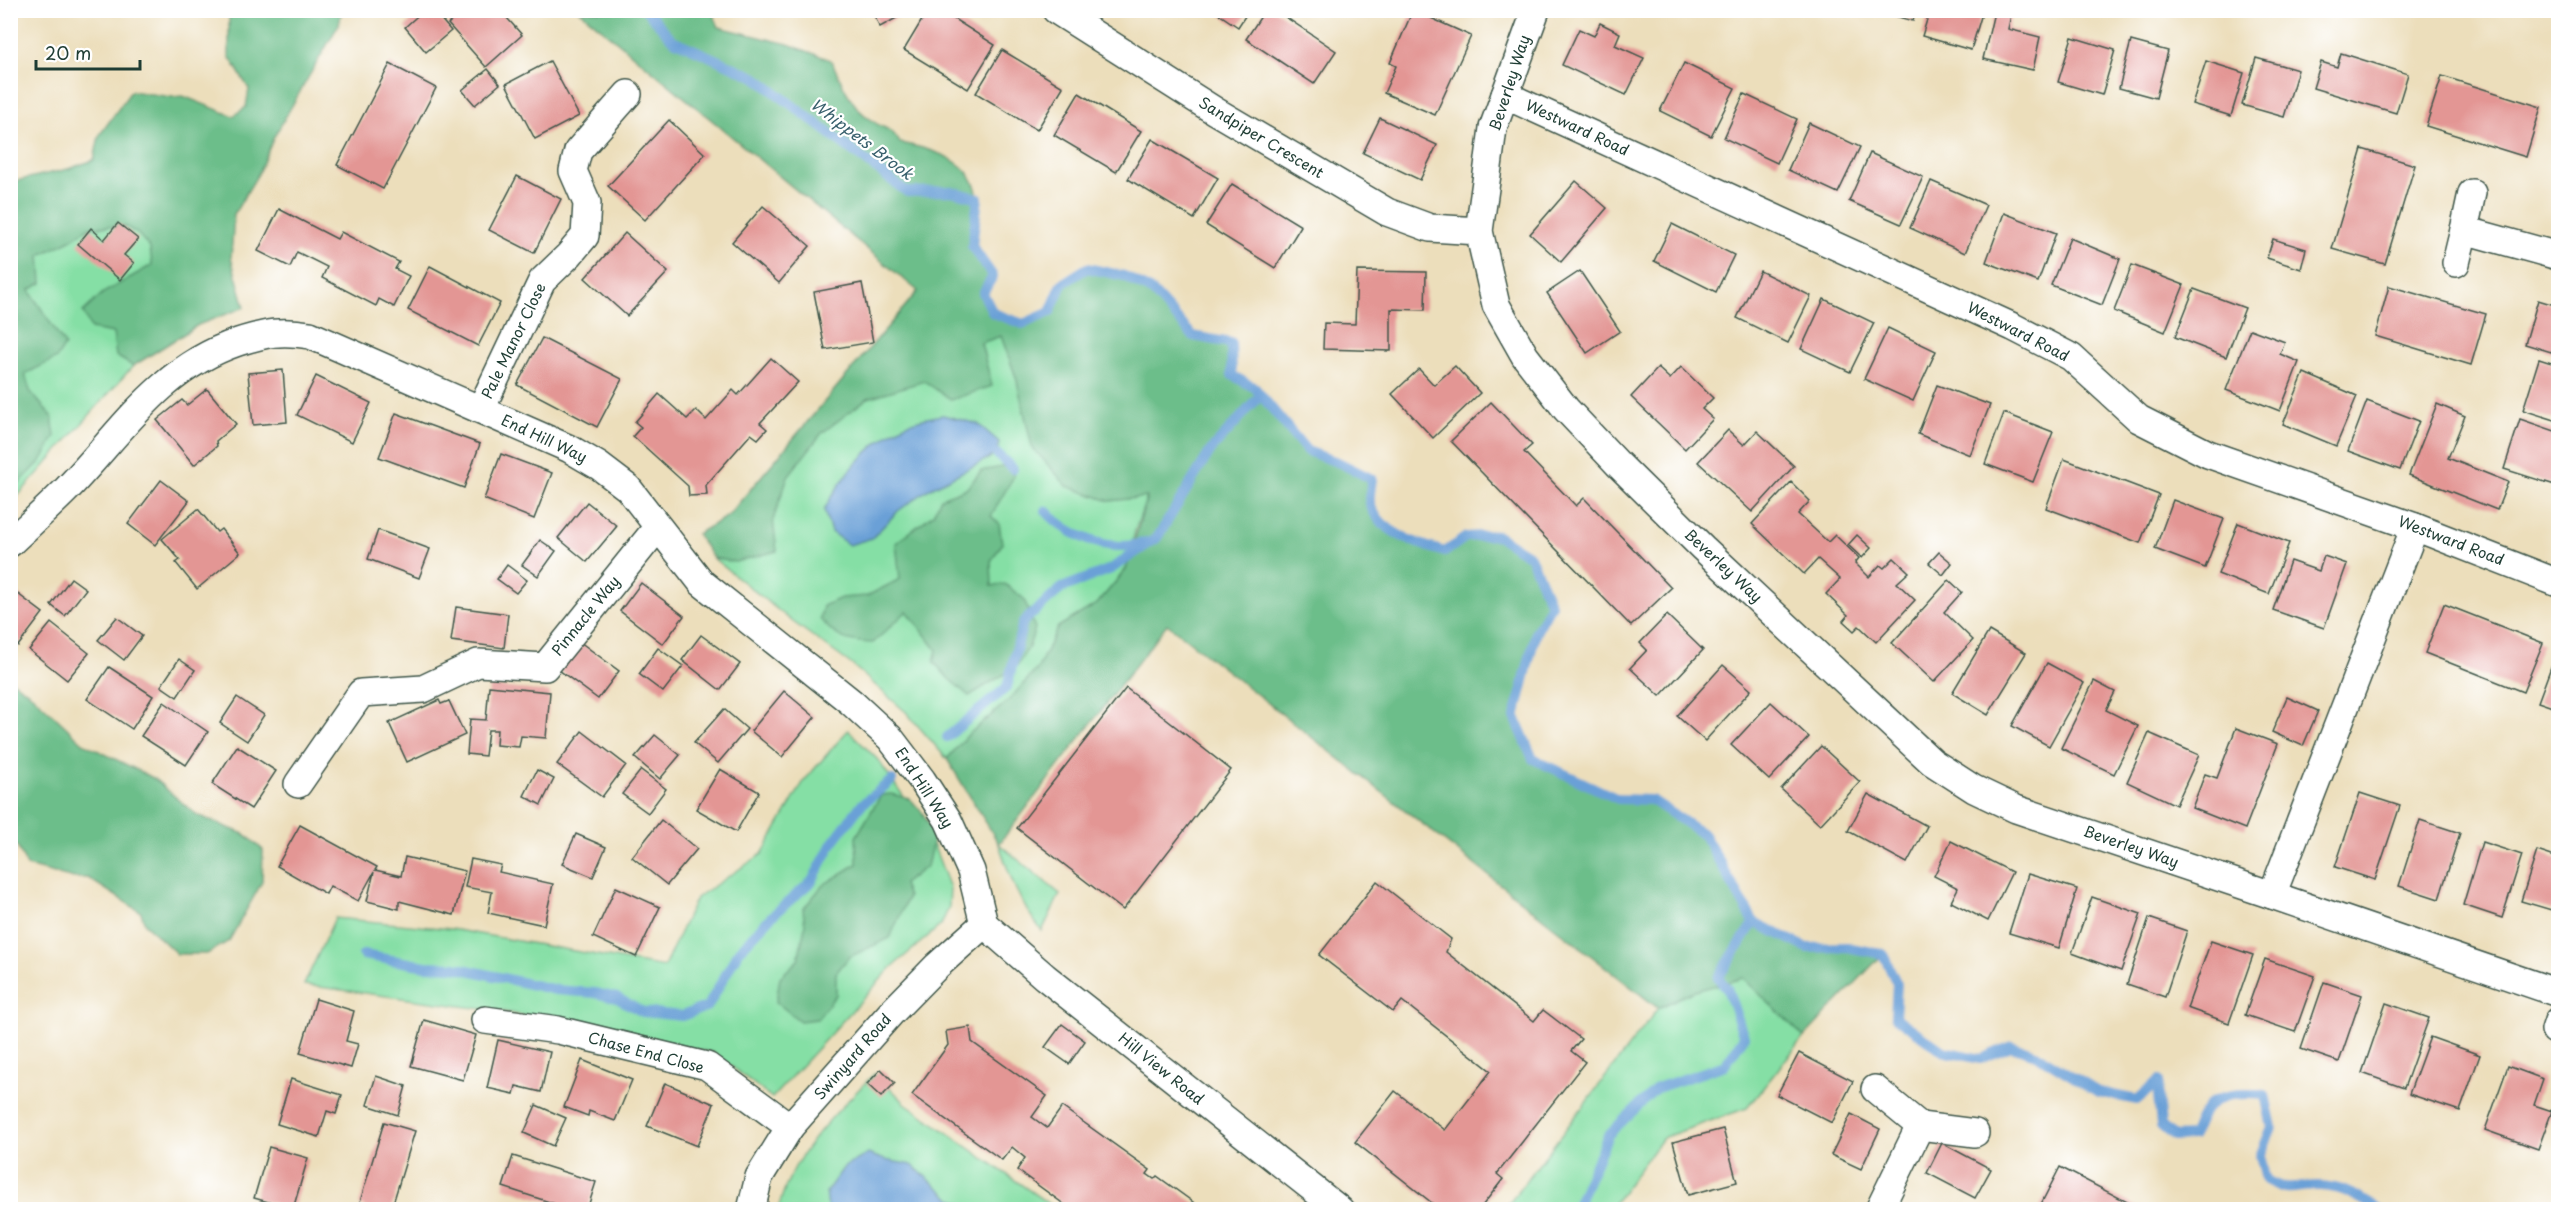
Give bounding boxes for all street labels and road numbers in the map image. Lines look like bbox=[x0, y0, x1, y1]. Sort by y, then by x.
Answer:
street label: Beverley Way bbox=[1482, 32, 1535, 133]
street label: Sandpiper Crescent bbox=[1195, 90, 1329, 183]
street label: Westward Road bbox=[1522, 93, 1633, 161]
street label: Pale Manor Close bbox=[475, 279, 551, 402]
street label: Westward Road bbox=[1964, 295, 2074, 366]
street label: End Hill Way bbox=[498, 408, 591, 468]
street label: Westward Road bbox=[2395, 509, 2508, 570]
street label: Beverley Way bbox=[1680, 523, 1768, 607]
street label: Pinnacle Way bbox=[545, 570, 624, 660]
street label: End Hill Way bbox=[890, 742, 960, 832]
street label: Beverley Way bbox=[2081, 818, 2182, 873]
street label: Swinyard Road bbox=[808, 1008, 896, 1104]
street label: Chase End Close bbox=[586, 1025, 707, 1078]
street label: Hill View Road bbox=[1114, 1026, 1210, 1110]

